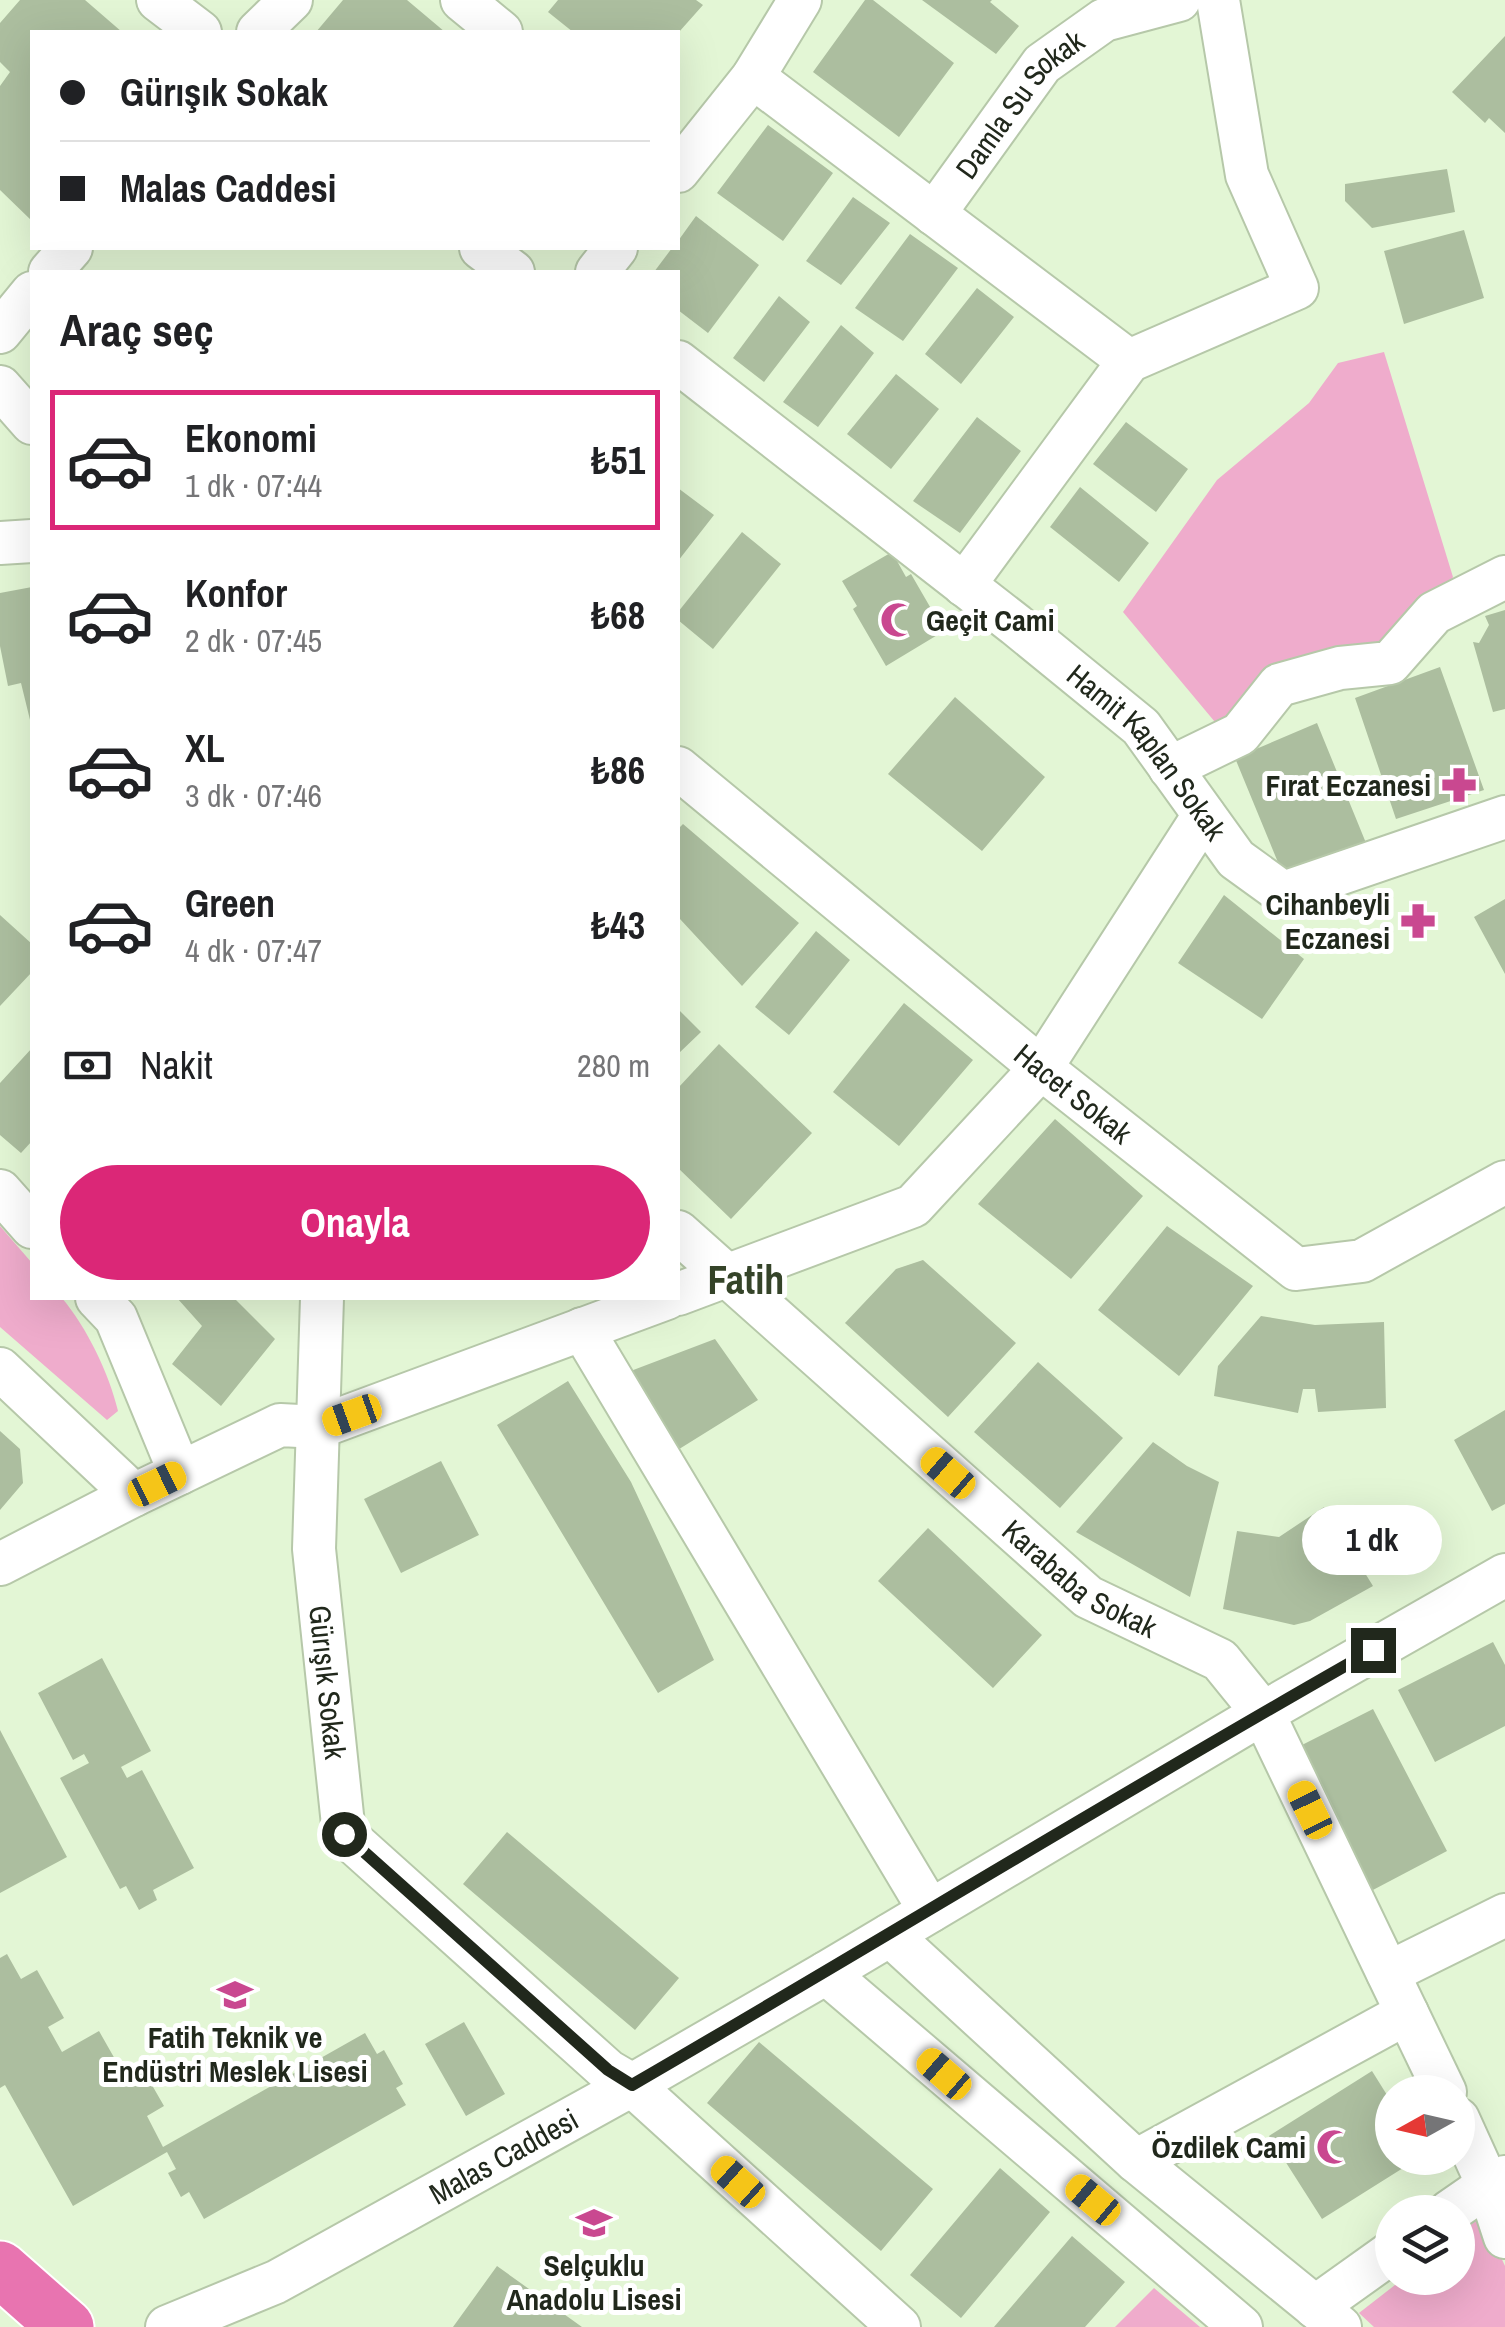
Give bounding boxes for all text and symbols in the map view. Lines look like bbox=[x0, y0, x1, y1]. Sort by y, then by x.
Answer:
street label: Damla Su Sokak bbox=[946, 20, 1092, 186]
text: Gürışık Sokak bbox=[120, 67, 328, 118]
text: Malas Caddesi bbox=[120, 163, 337, 214]
text: Araç seç bbox=[60, 299, 214, 360]
text: Ekonomi bbox=[185, 413, 317, 464]
icon: car bbox=[65, 415, 155, 505]
text: ₺51 bbox=[591, 435, 645, 486]
text: 1 dk · 07:44 bbox=[185, 464, 322, 507]
text: Konfor bbox=[185, 568, 287, 619]
icon: car bbox=[65, 570, 155, 660]
text: ₺68 bbox=[591, 590, 645, 641]
place label: Geçit Cami bbox=[926, 600, 1055, 640]
mosque icon: Geçit Cami bbox=[879, 601, 917, 639]
text: 2 dk · 07:45 bbox=[185, 619, 322, 662]
street label: Hamit Kaplan Sokak bbox=[1059, 655, 1236, 848]
text: XL bbox=[185, 723, 225, 774]
icon: car bbox=[65, 725, 155, 815]
text: ₺86 bbox=[591, 745, 645, 796]
place label: Fırat Eczanesi bbox=[1266, 765, 1431, 805]
pharmacy icon: Fırat Eczanesi bbox=[1440, 766, 1478, 804]
text: 3 dk · 07:46 bbox=[185, 774, 322, 817]
text: Green bbox=[185, 878, 275, 929]
icon: car bbox=[65, 880, 155, 970]
place label: Cihanbeyli Eczanesi bbox=[1266, 884, 1390, 958]
text: ₺43 bbox=[591, 900, 645, 951]
pharmacy icon: Cihanbeyli Eczanesi bbox=[1399, 902, 1437, 940]
text: 4 dk · 07:47 bbox=[185, 929, 322, 972]
street label: Hacet Sokak bbox=[1006, 1034, 1141, 1153]
icon: cash bbox=[60, 1038, 115, 1093]
text: Nakit bbox=[140, 1040, 213, 1091]
text: 280 m bbox=[577, 1044, 650, 1087]
button: Onayla bbox=[60, 1165, 650, 1280]
district label: Fatih bbox=[708, 1253, 784, 1306]
car bbox=[319, 1391, 385, 1439]
car bbox=[916, 1442, 980, 1504]
car bbox=[123, 1457, 191, 1511]
callout: 1 dk bbox=[1303, 1505, 1443, 1575]
street label: Karababa Sokak bbox=[994, 1510, 1164, 1647]
text: 1 dk bbox=[1346, 1518, 1398, 1561]
street label: Gürışık Sokak bbox=[300, 1603, 356, 1762]
route end bbox=[1351, 1628, 1396, 1673]
car bbox=[1283, 1776, 1337, 1844]
route start bbox=[322, 1812, 367, 1857]
school or university icon: Fatih Teknik ve Endüstri Meslek Lisesi bbox=[216, 1976, 254, 2014]
place label: Fatih Teknik ve Endüstri Meslek Lisesi bbox=[102, 2017, 368, 2091]
car bbox=[912, 2043, 976, 2105]
north arrow bbox=[1375, 2075, 1475, 2175]
map controls bbox=[1375, 2075, 1475, 2295]
street label: Malas Caddesi bbox=[422, 2099, 585, 2213]
place label: Özdilek Cami bbox=[1152, 2127, 1306, 2167]
mosque icon: Özdilek Cami bbox=[1315, 2128, 1353, 2166]
car bbox=[706, 2151, 770, 2213]
car bbox=[1060, 2169, 1126, 2231]
button: layers bbox=[1375, 2195, 1475, 2295]
school or university icon: Selçuklu Anadolu Lisesi bbox=[575, 2204, 613, 2242]
place label: Selçuklu Anadolu Lisesi bbox=[507, 2245, 682, 2319]

